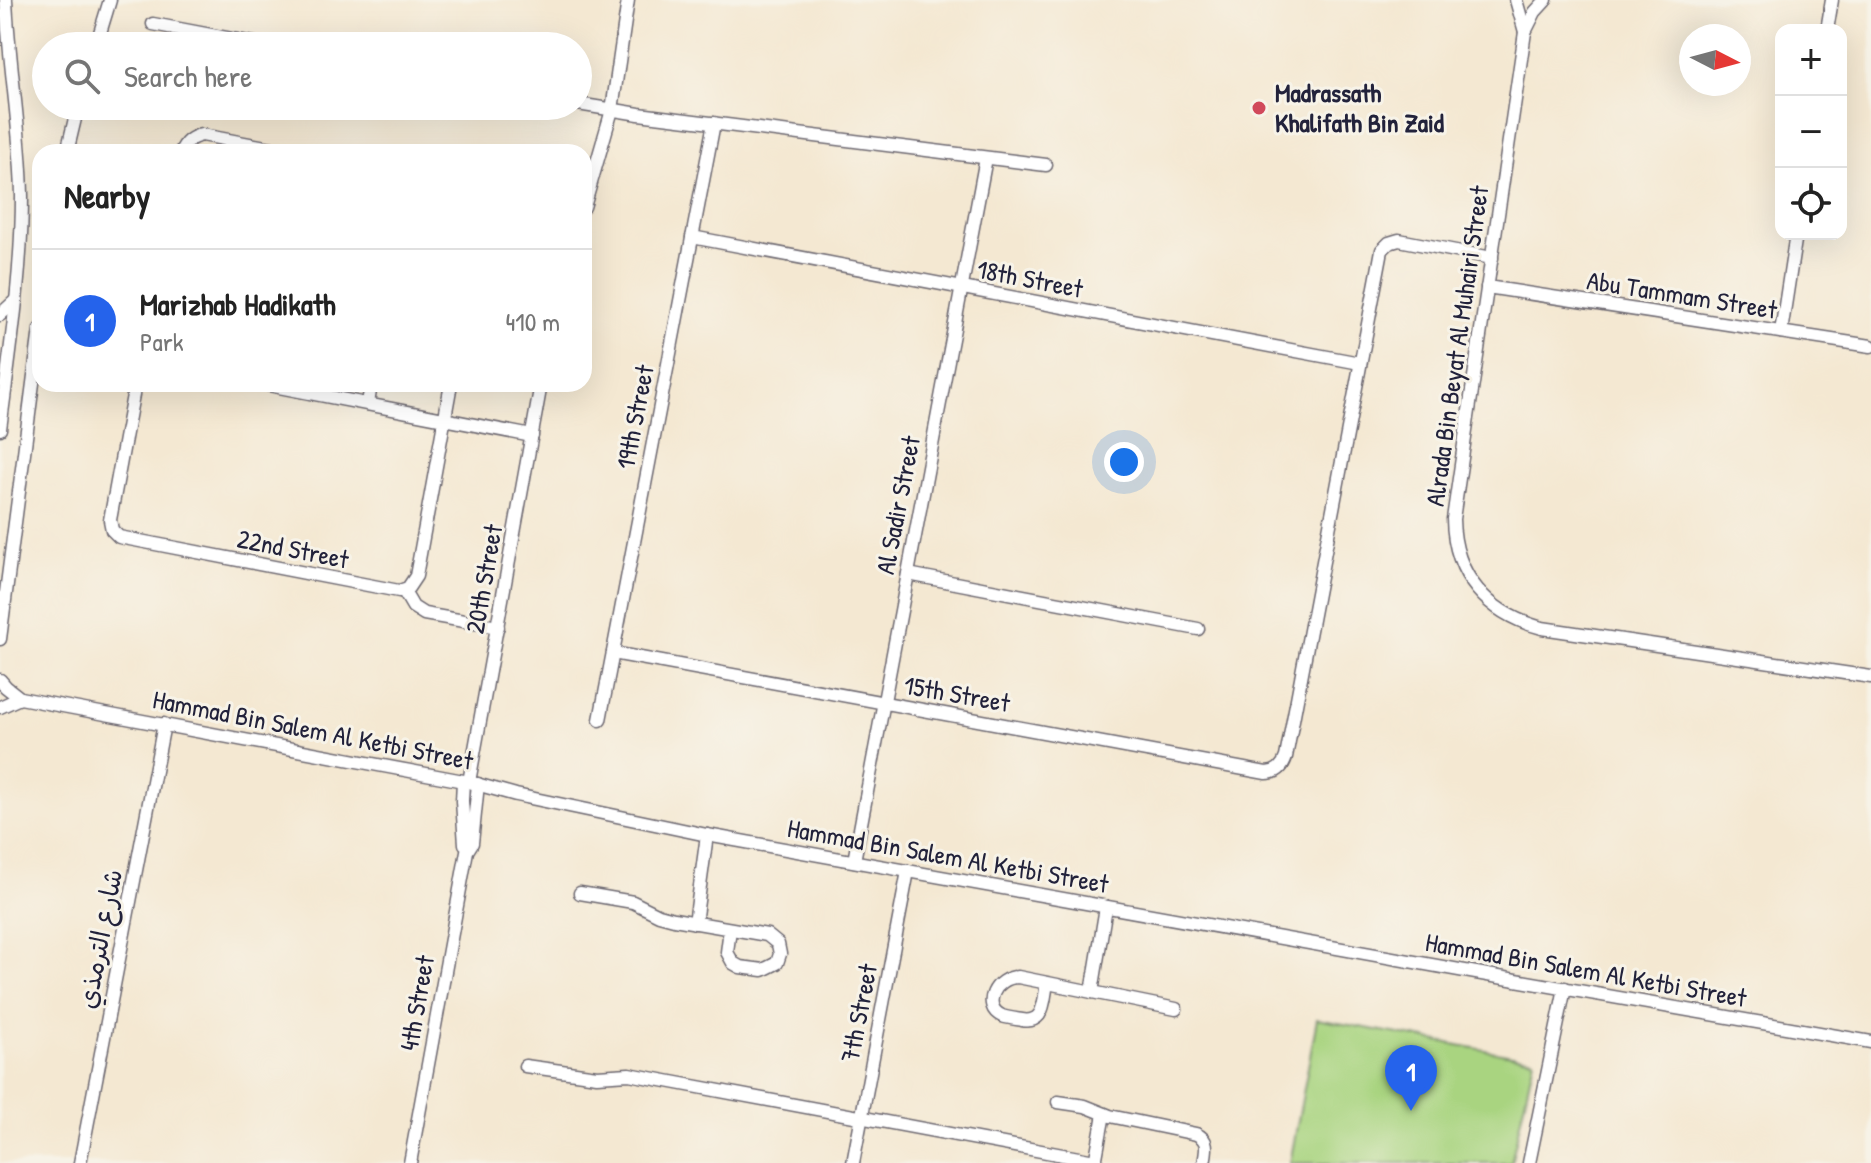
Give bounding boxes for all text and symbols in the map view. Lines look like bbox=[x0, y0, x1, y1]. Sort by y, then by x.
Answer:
north arrow bbox=[1679, 24, 1751, 96]
map controls bbox=[1775, 24, 1847, 240]
button: + bbox=[1775, 24, 1847, 96]
search box bbox=[32, 32, 592, 120]
icon: search bbox=[60, 54, 104, 98]
text: Search here bbox=[124, 56, 252, 96]
place label: Madrassath Khalifath Bin Zaid bbox=[1275, 75, 1445, 140]
button: − bbox=[1775, 96, 1847, 168]
marker: Madrassath Khalifath Bin Zaid bbox=[1250, 99, 1268, 117]
button: locate bbox=[1775, 168, 1847, 240]
text: Nearby bbox=[64, 173, 150, 219]
street label: Alrada Bin Beyat Al Muhairi Street bbox=[1417, 182, 1496, 508]
street label: 18th Street bbox=[974, 251, 1087, 306]
street label: Abu Tammam Street bbox=[1585, 262, 1781, 327]
text: Marizhab Hadikath bbox=[140, 284, 336, 324]
text: 1 bbox=[85, 304, 95, 339]
text: 410 m bbox=[506, 304, 560, 339]
text: Park bbox=[140, 324, 184, 359]
street label: 19th Street bbox=[607, 361, 662, 472]
street label: Al Sadir Street bbox=[867, 432, 928, 577]
your location bbox=[1104, 442, 1144, 482]
street label: 22nd Street bbox=[234, 521, 353, 577]
street label: 20th Street bbox=[457, 521, 510, 636]
street label: 15th Street bbox=[901, 667, 1014, 720]
street label: Hammad Bin Salem Al Ketbi Street bbox=[150, 681, 477, 778]
street label: Hammad Bin Salem Al Ketbi Street bbox=[785, 810, 1112, 901]
street label: شارع الترمذي bbox=[69, 866, 132, 1012]
street label: Hammad Bin Salem Al Ketbi Street bbox=[1423, 924, 1750, 1015]
street label: 4th Street bbox=[391, 952, 442, 1053]
street label: 7th Street bbox=[832, 960, 885, 1065]
pin: 1 bbox=[1385, 1045, 1437, 1111]

